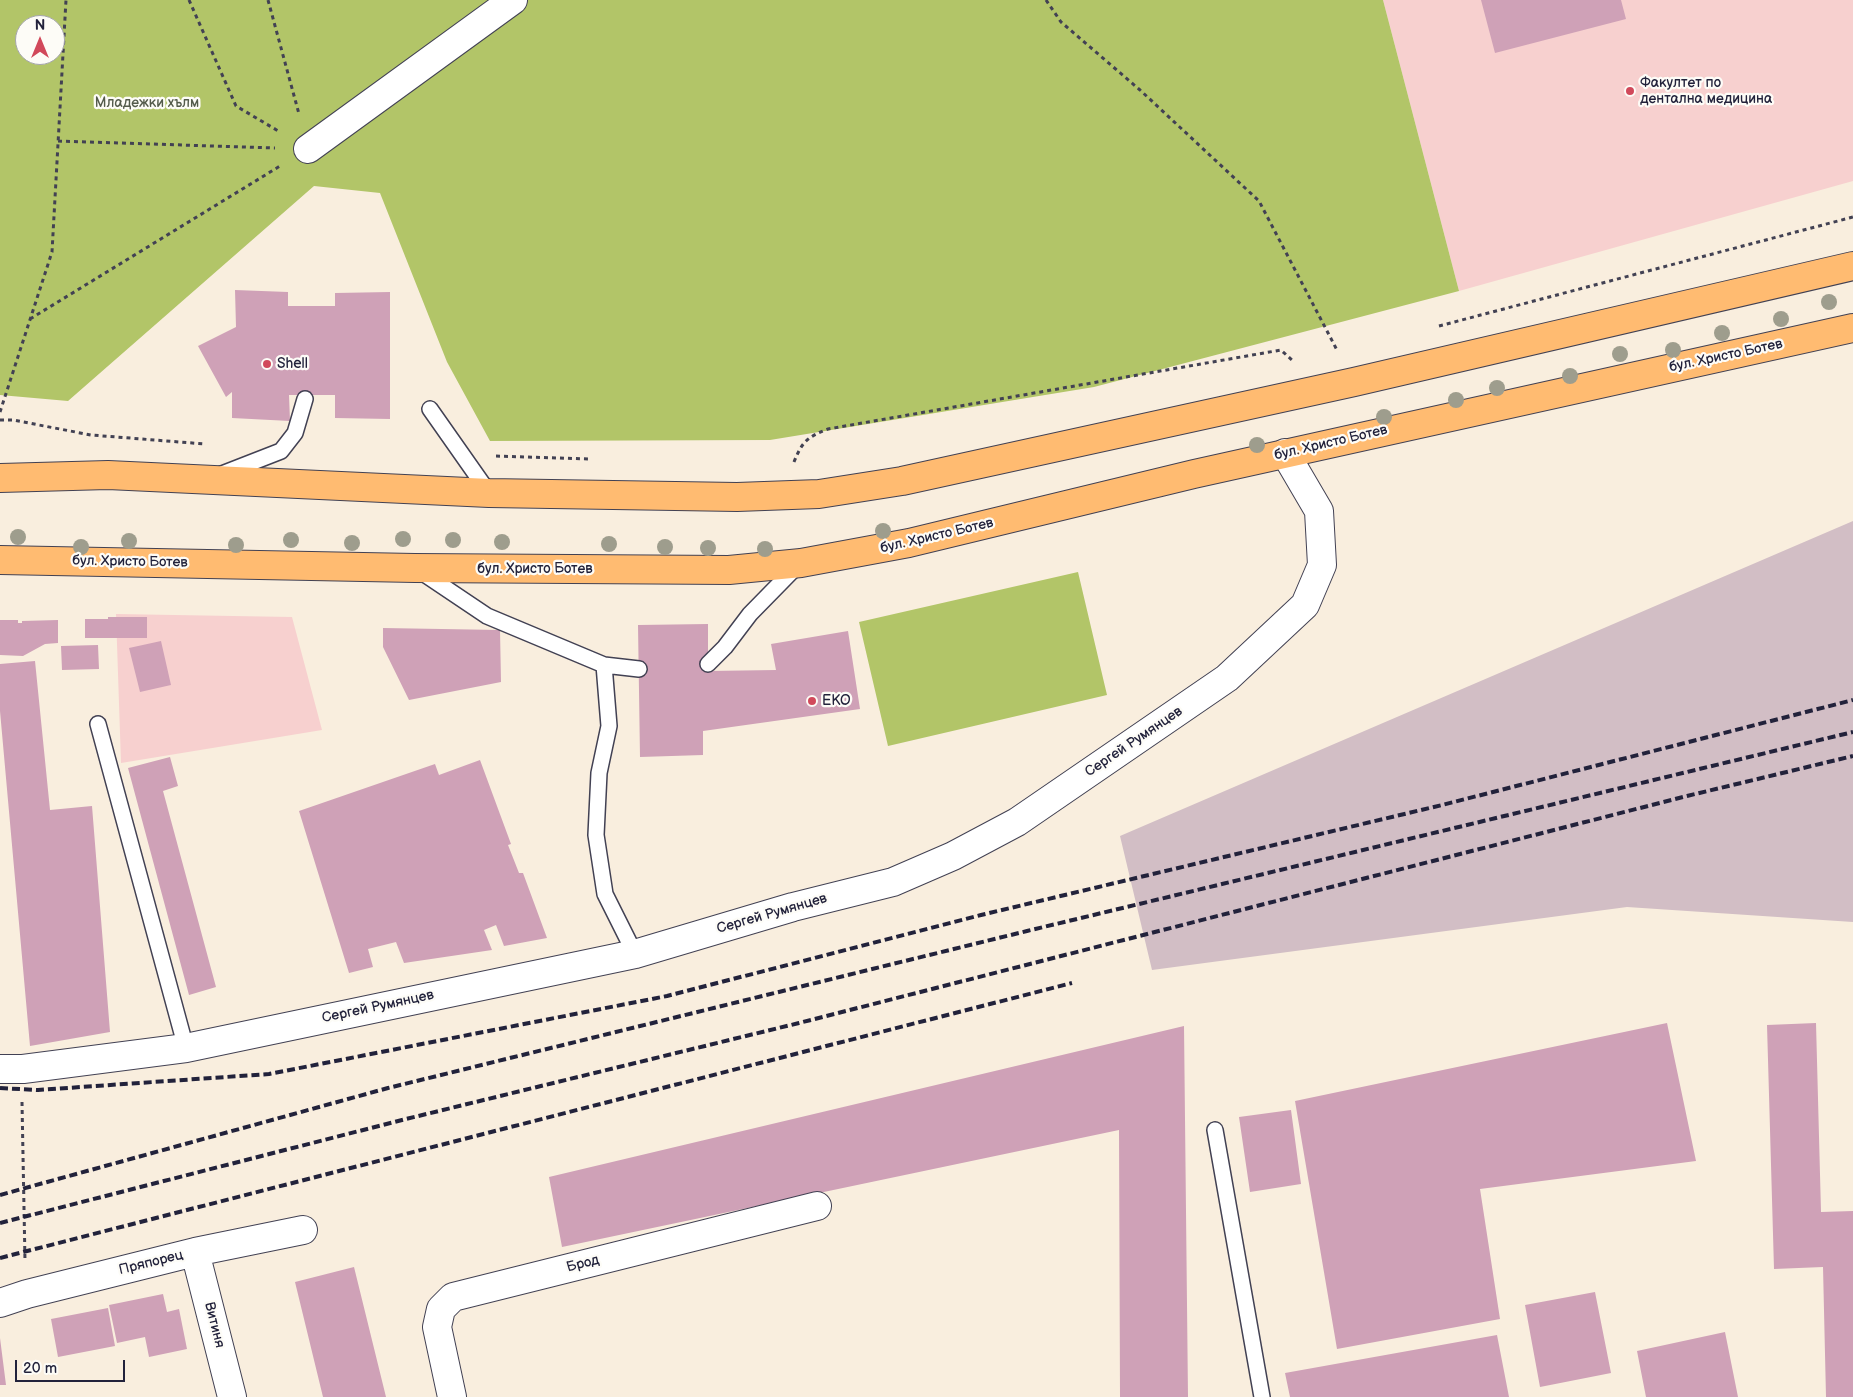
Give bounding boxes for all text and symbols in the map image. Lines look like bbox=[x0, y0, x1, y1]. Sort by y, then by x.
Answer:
north arrow bbox=[15, 15, 65, 65]
text: N bbox=[35, 17, 45, 34]
place label: Факултет по дентална медицина bbox=[1640, 75, 1772, 108]
marker: Факултет по дентална медицина bbox=[1624, 85, 1636, 97]
park label: Младежки хълм bbox=[95, 95, 199, 111]
street label: бул. Христо Ботев bbox=[1668, 336, 1784, 376]
place label: Shell bbox=[277, 356, 308, 372]
marker: Shell bbox=[261, 358, 273, 370]
street label: бул. Христо Ботев bbox=[1273, 422, 1389, 464]
street label: бул. Христо Ботев bbox=[879, 515, 995, 557]
street label: бул. Христо Ботев bbox=[72, 553, 188, 571]
street label: бул. Христо Ботев bbox=[477, 561, 593, 577]
place label: EKO bbox=[822, 693, 851, 709]
marker: EKO bbox=[806, 695, 818, 707]
street label: Сергей Румянцев bbox=[1082, 703, 1186, 781]
street label: Сергей Румянцев bbox=[715, 890, 829, 938]
street label: Сергей Румянцев bbox=[321, 987, 435, 1027]
street label: Пряпорец bbox=[117, 1247, 185, 1279]
street label: Брод bbox=[565, 1252, 601, 1276]
street label: Витиня bbox=[200, 1300, 228, 1350]
scale bar bbox=[18, 1350, 128, 1382]
text: 20 m bbox=[23, 1359, 57, 1378]

